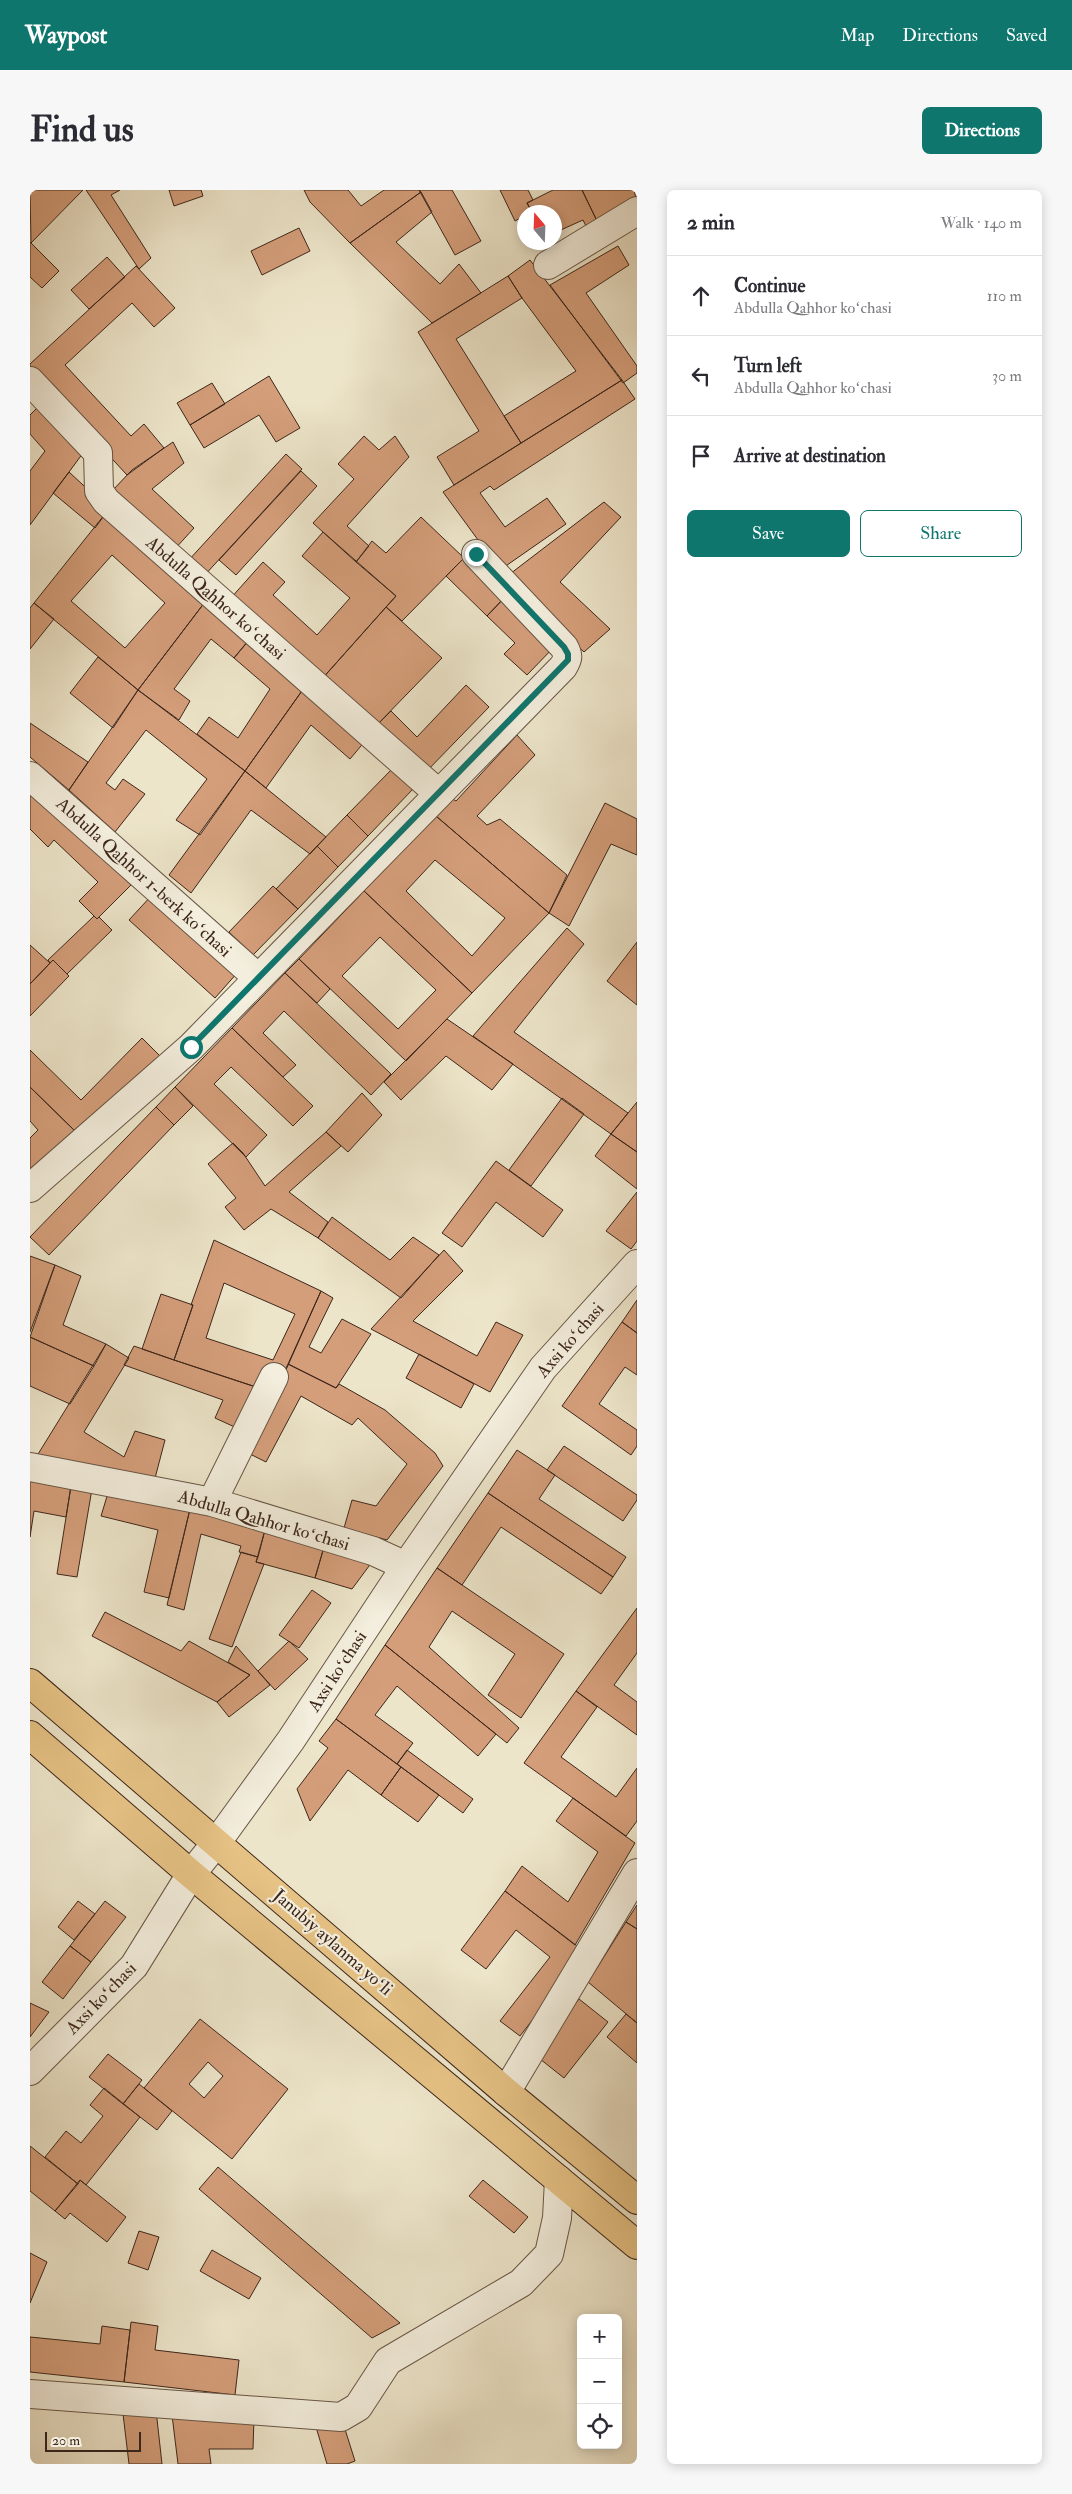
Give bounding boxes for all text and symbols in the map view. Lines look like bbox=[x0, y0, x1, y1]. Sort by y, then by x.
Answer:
text: Waypost bbox=[25, 20, 107, 51]
text: Map bbox=[841, 24, 874, 47]
text: Directions bbox=[902, 24, 978, 47]
text: Saved bbox=[1006, 24, 1047, 47]
button: Directions bbox=[922, 107, 1042, 154]
text: Find us bbox=[30, 108, 134, 152]
north arrow bbox=[517, 205, 562, 250]
text: 2 min bbox=[687, 209, 735, 236]
text: Walk · 140 m bbox=[941, 213, 1022, 233]
text: Continue bbox=[734, 274, 805, 298]
icon: ahead bbox=[687, 282, 715, 310]
text: 110 m bbox=[987, 286, 1022, 306]
text: Abdulla Qahhor koʻchasi bbox=[734, 298, 892, 318]
text: Turn left bbox=[734, 354, 802, 378]
icon: left bbox=[687, 362, 715, 390]
text: 30 m bbox=[992, 366, 1022, 386]
text: Abdulla Qahhor koʻchasi bbox=[734, 378, 892, 398]
icon: arrive bbox=[687, 442, 715, 470]
text: Arrive at destination bbox=[734, 444, 886, 468]
button: Save bbox=[687, 510, 850, 557]
button: Share bbox=[860, 510, 1022, 557]
street label: Abdulla Qahhor koʻchasi bbox=[140, 531, 290, 665]
route end bbox=[465, 543, 488, 566]
street label: Аbdulla Qahhor 1-berk koʻchasi bbox=[51, 792, 236, 963]
route start bbox=[180, 1036, 203, 1059]
street label: Axsi koʻchasi bbox=[531, 1298, 609, 1383]
street label: Abdulla Qahhor koʻchasi bbox=[174, 1485, 353, 1556]
street label: Axsi koʻchasi bbox=[302, 1626, 372, 1717]
street label: Janubiy aylanma yoʻli bbox=[267, 1883, 397, 2001]
street label: Axsi koʻchasi bbox=[60, 1957, 142, 2040]
map controls bbox=[577, 2314, 622, 2449]
button: + bbox=[577, 2314, 622, 2359]
button: − bbox=[577, 2359, 622, 2404]
button: locate bbox=[577, 2404, 622, 2449]
scale bar bbox=[45, 2429, 141, 2452]
text: 20 m bbox=[52, 2432, 80, 2449]

